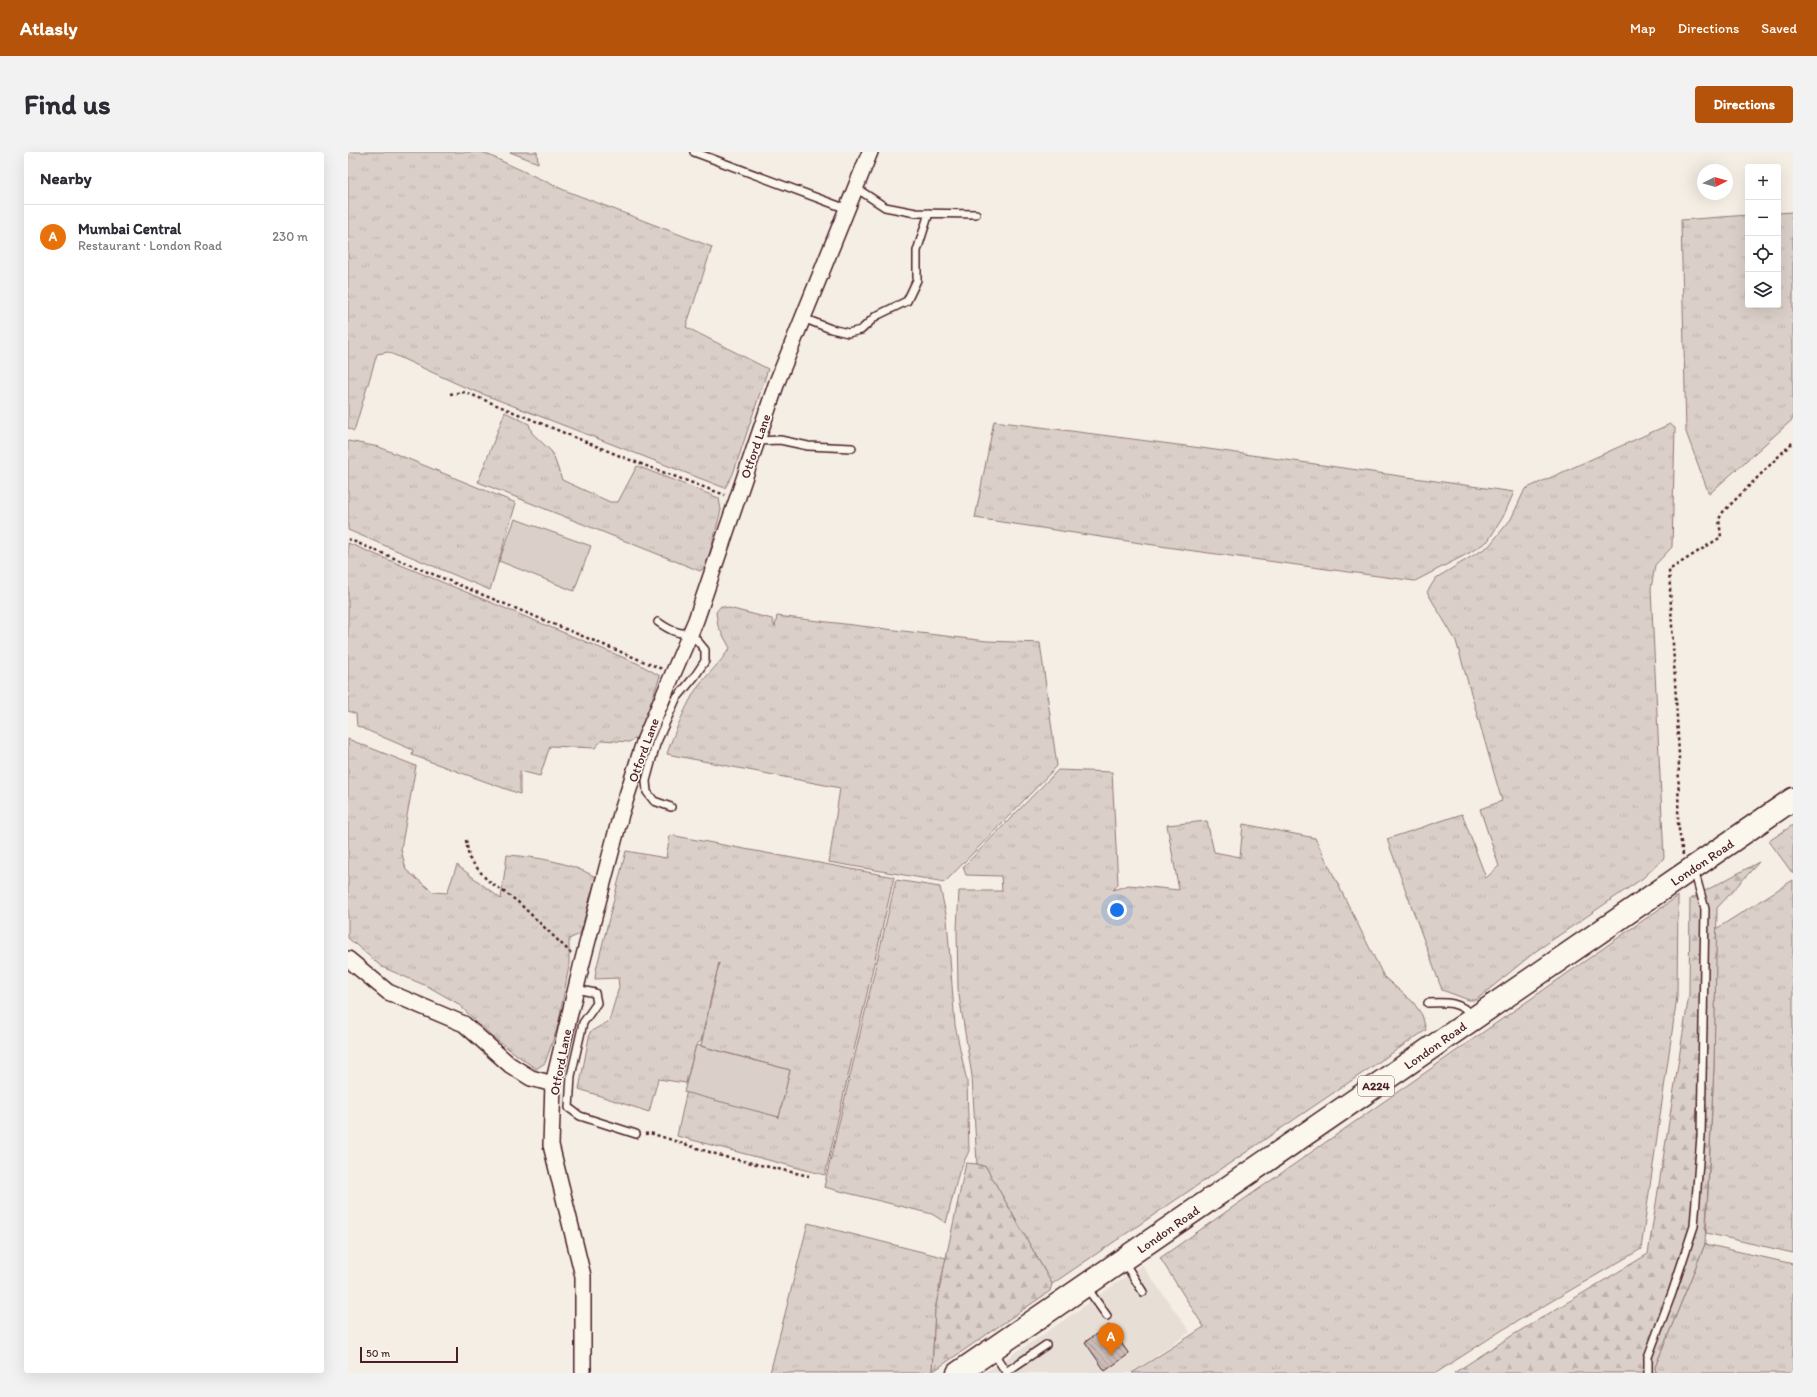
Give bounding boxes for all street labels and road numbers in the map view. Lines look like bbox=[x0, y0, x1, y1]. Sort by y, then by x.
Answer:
street label: Otford Lane bbox=[737, 412, 774, 480]
street label: Otford Lane bbox=[625, 716, 662, 784]
street label: London Road bbox=[1668, 836, 1737, 889]
street label: London Road bbox=[1401, 1018, 1469, 1072]
street label: Otford Lane bbox=[547, 1028, 574, 1097]
road number: A224 bbox=[1358, 1076, 1394, 1096]
street label: London Road bbox=[1134, 1202, 1202, 1256]

